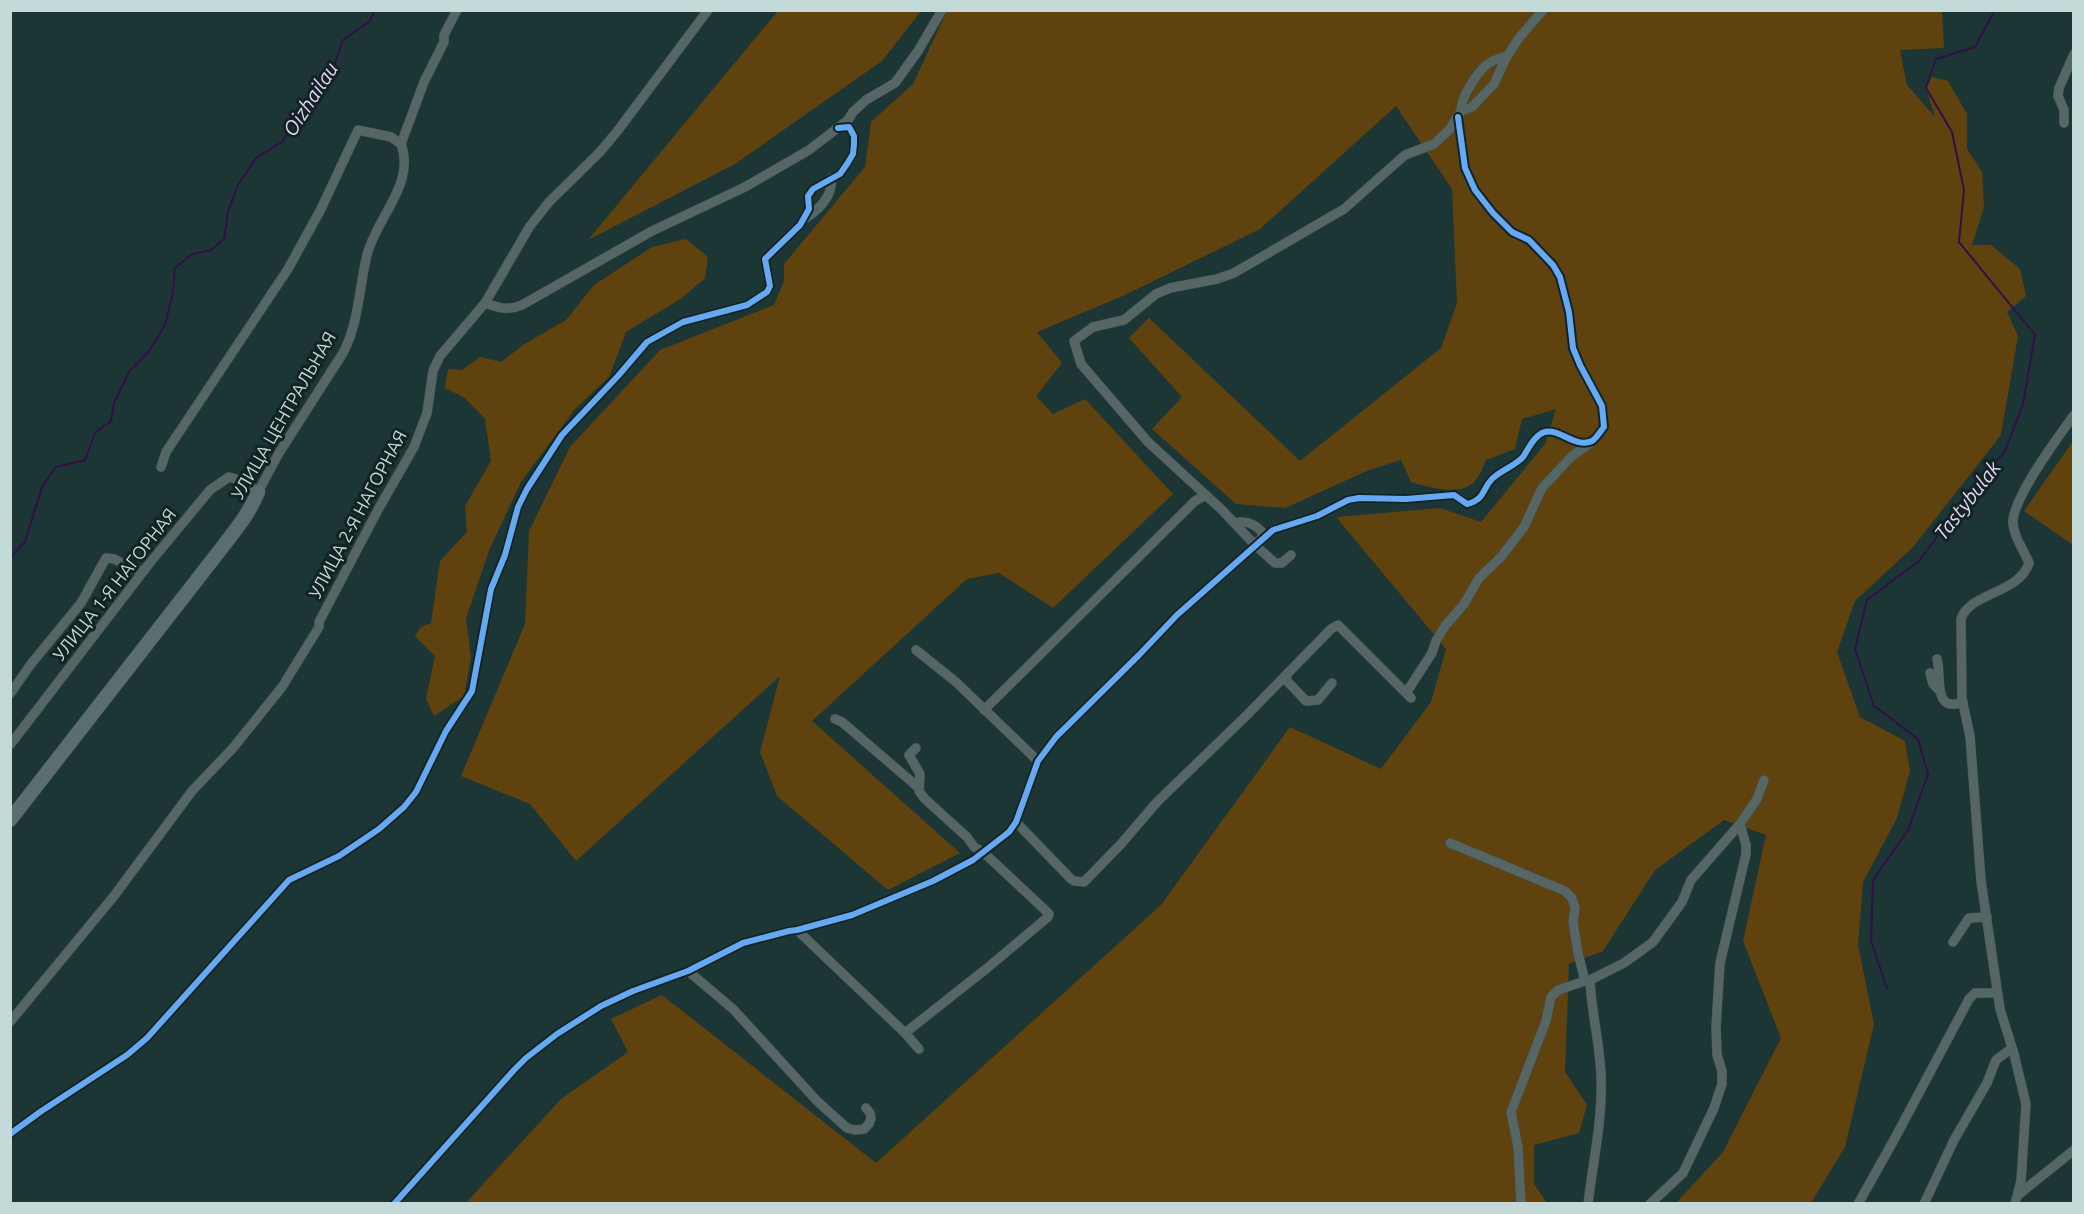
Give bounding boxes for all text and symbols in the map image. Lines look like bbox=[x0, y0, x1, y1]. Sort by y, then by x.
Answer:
water label: Oizhailau bbox=[278, 58, 342, 140]
street label: УЛИЦА ЦЕНТРАЛЬНАЯ bbox=[227, 328, 339, 502]
street label: УЛИЦА 2-Я НАГОРНАЯ bbox=[304, 427, 410, 601]
water label: Tastybulak bbox=[1929, 455, 2005, 544]
street label: УЛИЦА 1-Я НАГОРНАЯ bbox=[48, 504, 180, 664]

